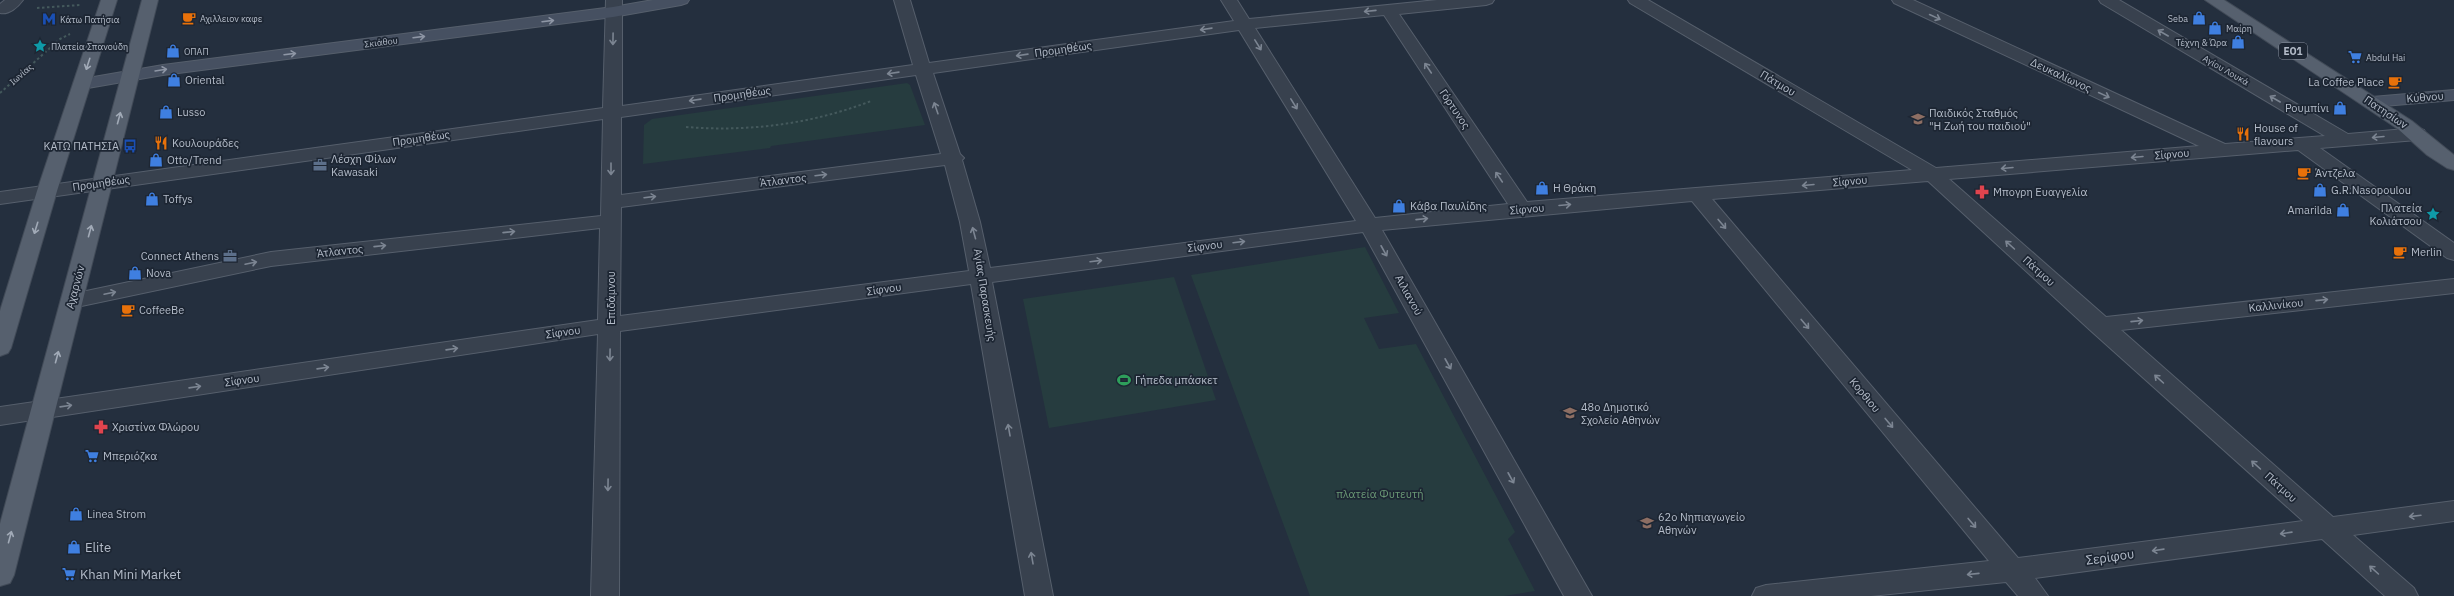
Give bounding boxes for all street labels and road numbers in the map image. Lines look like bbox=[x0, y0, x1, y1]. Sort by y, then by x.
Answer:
street label: Σκιάθου bbox=[364, 35, 398, 49]
street label: Προμηθέως bbox=[1033, 38, 1093, 60]
road number: ΕΟ1 bbox=[2279, 43, 2307, 59]
street label: Αγίου Λουκά bbox=[2201, 52, 2251, 88]
street label: Δευκαλίωνος bbox=[2028, 55, 2094, 95]
street label: Ιωνίας bbox=[7, 60, 35, 87]
street label: Πάτμου bbox=[1758, 67, 1798, 99]
street label: Προμηθέως bbox=[712, 83, 772, 105]
street label: Γόρτυνος bbox=[1437, 86, 1473, 132]
street label: Κύθνου bbox=[2406, 88, 2444, 106]
street label: Πατησίων bbox=[2361, 92, 2411, 132]
street label: Προμηθέως bbox=[391, 127, 451, 149]
street label: Σίφνου bbox=[2154, 145, 2190, 163]
street label: Άτλαντος bbox=[759, 170, 807, 190]
street label: Προμηθέως bbox=[71, 172, 131, 194]
street label: Σίφνου bbox=[1832, 172, 1868, 190]
street label: Σίφνου bbox=[1509, 200, 1545, 218]
street label: Σίφνου bbox=[1187, 237, 1223, 255]
street label: Άτλαντος bbox=[316, 242, 364, 260]
street label: Αγίας Παρασκευής bbox=[971, 248, 999, 342]
street label: Πάτμου bbox=[2020, 253, 2058, 289]
street label: Αχαρνών bbox=[63, 263, 88, 310]
street label: Επιδάμνου bbox=[604, 271, 618, 325]
street label: Αιλιανού bbox=[1392, 272, 1426, 318]
street label: Σίφνου bbox=[866, 280, 902, 298]
street label: Καλλινίκου bbox=[2248, 295, 2304, 315]
street label: Σίφνου bbox=[545, 323, 581, 341]
street label: Σίφνου bbox=[224, 371, 260, 389]
street label: Κορθιου bbox=[1847, 375, 1883, 415]
street label: Πάτμου bbox=[2262, 469, 2300, 505]
street label: Σερίφου bbox=[2085, 545, 2135, 569]

